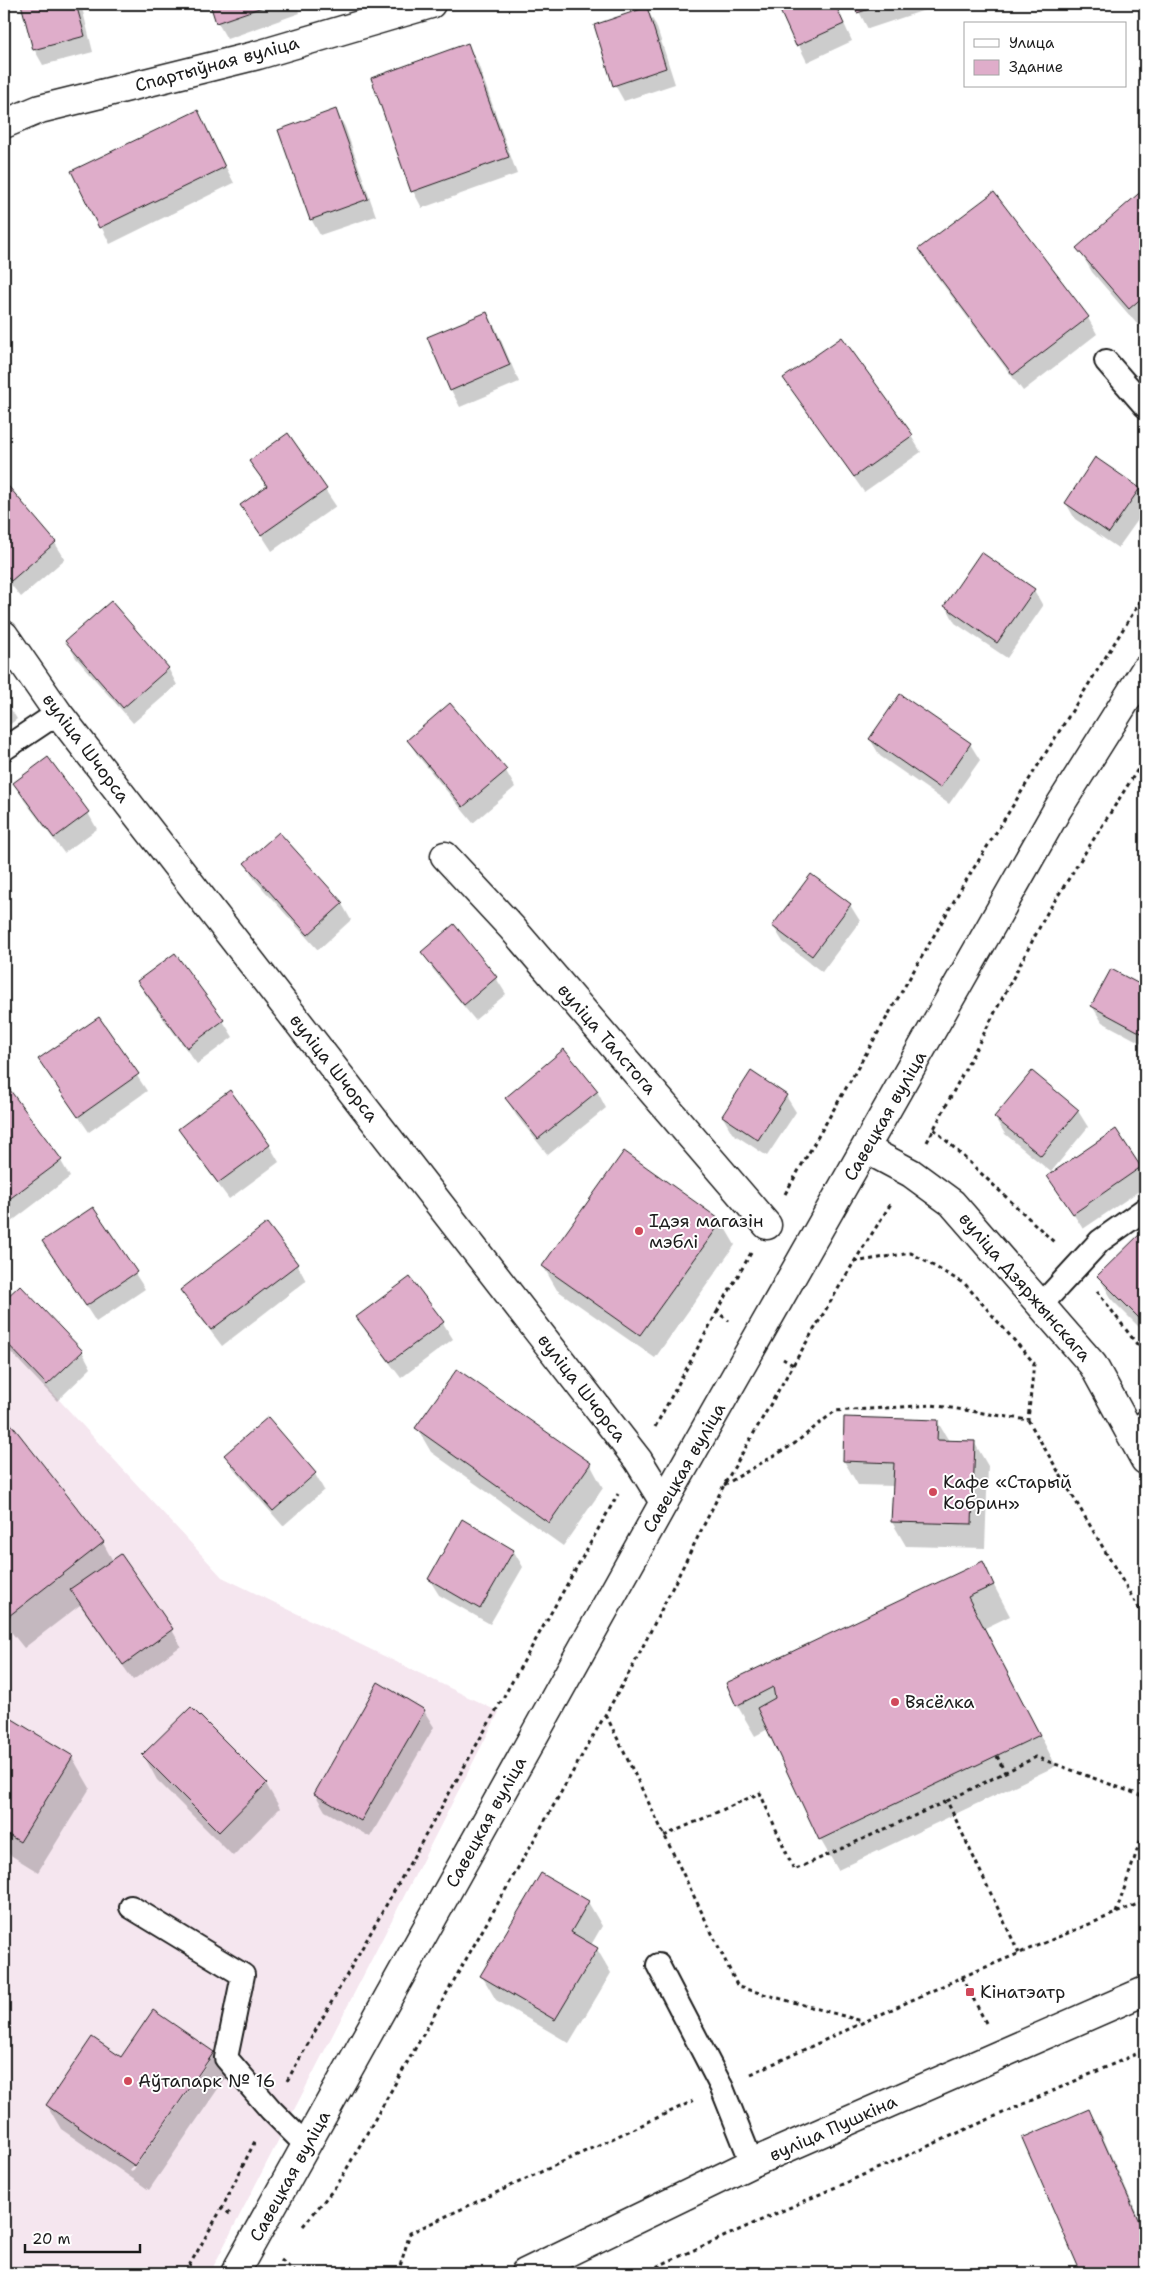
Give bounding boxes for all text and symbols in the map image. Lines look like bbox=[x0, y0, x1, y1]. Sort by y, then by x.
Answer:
legend bbox=[964, 22, 1126, 88]
street label: Спартыўная вуліца bbox=[132, 31, 302, 97]
text: Улица bbox=[1009, 33, 1055, 53]
text: Здание bbox=[1009, 57, 1063, 77]
street label: вуліца Шчорса bbox=[37, 688, 135, 808]
street label: вуліца Талстога bbox=[552, 978, 662, 1100]
street label: вуліца Шчорса bbox=[284, 1009, 384, 1127]
street label: Савецкая вуліца bbox=[838, 1047, 932, 1185]
street label: вуліца Дзяржынскага bbox=[953, 1207, 1097, 1367]
place label: Ідэя магазін мэблі bbox=[649, 1209, 764, 1254]
marker: Ідэя магазін мэблі bbox=[633, 1225, 645, 1237]
street label: вуліца Шчорса bbox=[532, 1329, 632, 1447]
street label: Савецкая вуліца bbox=[637, 1399, 731, 1537]
place label: Кафе «Старый Кобрин» bbox=[943, 1470, 1072, 1515]
marker: Кафе «Старый Кобрин» bbox=[927, 1486, 939, 1498]
place label: Вясёлка bbox=[905, 1690, 975, 1714]
marker: Вясёлка bbox=[889, 1696, 901, 1708]
street label: Савецкая вуліца bbox=[440, 1752, 532, 1892]
place label: Кінатэатр bbox=[980, 1980, 1065, 2004]
marker: Кінатэатр bbox=[964, 1986, 976, 1998]
place label: Аўтапарк № 16 bbox=[138, 2069, 275, 2093]
marker: Аўтапарк № 16 bbox=[122, 2075, 134, 2087]
street label: вуліца Пушкіна bbox=[765, 2089, 901, 2167]
street label: Савецкая вуліца bbox=[244, 2106, 336, 2246]
scale bar bbox=[25, 2222, 140, 2254]
text: 20 m bbox=[32, 2229, 71, 2249]

